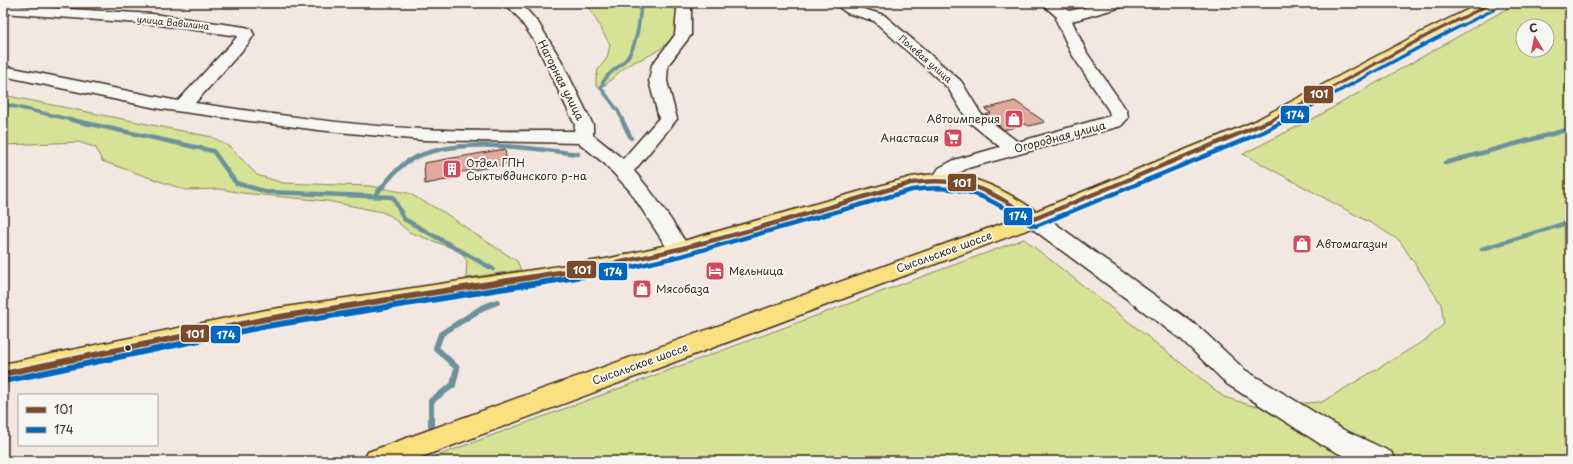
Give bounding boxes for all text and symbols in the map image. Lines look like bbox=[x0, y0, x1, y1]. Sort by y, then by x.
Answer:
street label: улица Вавилина bbox=[136, 11, 210, 33]
north arrow bbox=[1515, 18, 1555, 58]
text: С bbox=[1528, 19, 1539, 37]
street label: Полевая улица bbox=[896, 31, 956, 86]
street label: Нагорная улица bbox=[534, 37, 589, 123]
line badge: 101 bbox=[1303, 85, 1334, 104]
text: 101 bbox=[1310, 85, 1328, 102]
line badge: 174 bbox=[1280, 105, 1310, 124]
text: 174 bbox=[1286, 106, 1305, 123]
shop icon: Автоимперия bbox=[1003, 108, 1025, 130]
place label: Автоимперия bbox=[927, 110, 1000, 127]
street label: Огородная улица bbox=[1012, 116, 1108, 157]
supermarket icon: Анастасия bbox=[942, 127, 964, 149]
place label: Анастасия bbox=[880, 129, 939, 146]
place label: Отдел ГПН Сыктывдинского р-на bbox=[466, 154, 587, 184]
building icon: Отдел ГПН Сыктывдинского р-на bbox=[441, 158, 463, 180]
line badge: 101 bbox=[947, 173, 977, 192]
text: 101 bbox=[953, 174, 971, 191]
line badge: 174 bbox=[1003, 207, 1033, 226]
text: 174 bbox=[1009, 207, 1028, 224]
street label: Сысольское шоссе bbox=[894, 226, 994, 277]
shop icon: Автомагазин bbox=[1291, 233, 1313, 255]
place label: Автомагазин bbox=[1316, 235, 1388, 252]
line badge: 101 bbox=[566, 260, 597, 279]
hotel icon: Мельница bbox=[704, 260, 726, 282]
text: 101 bbox=[573, 261, 591, 278]
line badge: 174 bbox=[598, 262, 628, 281]
place label: Мельница bbox=[729, 262, 783, 279]
text: 174 bbox=[604, 263, 623, 280]
shop icon: Мясобаза bbox=[631, 278, 653, 300]
place label: Мясобаза bbox=[656, 280, 710, 297]
line badge: 101 bbox=[180, 324, 210, 343]
text: 101 bbox=[186, 325, 204, 342]
line badge: 174 bbox=[210, 325, 241, 344]
text: 174 bbox=[217, 326, 236, 343]
street label: Сысольское шоссе bbox=[590, 338, 690, 389]
unlabelled marker bbox=[123, 343, 133, 353]
legend bbox=[18, 394, 158, 446]
text: 101 bbox=[54, 400, 73, 418]
text: 174 bbox=[54, 420, 74, 438]

